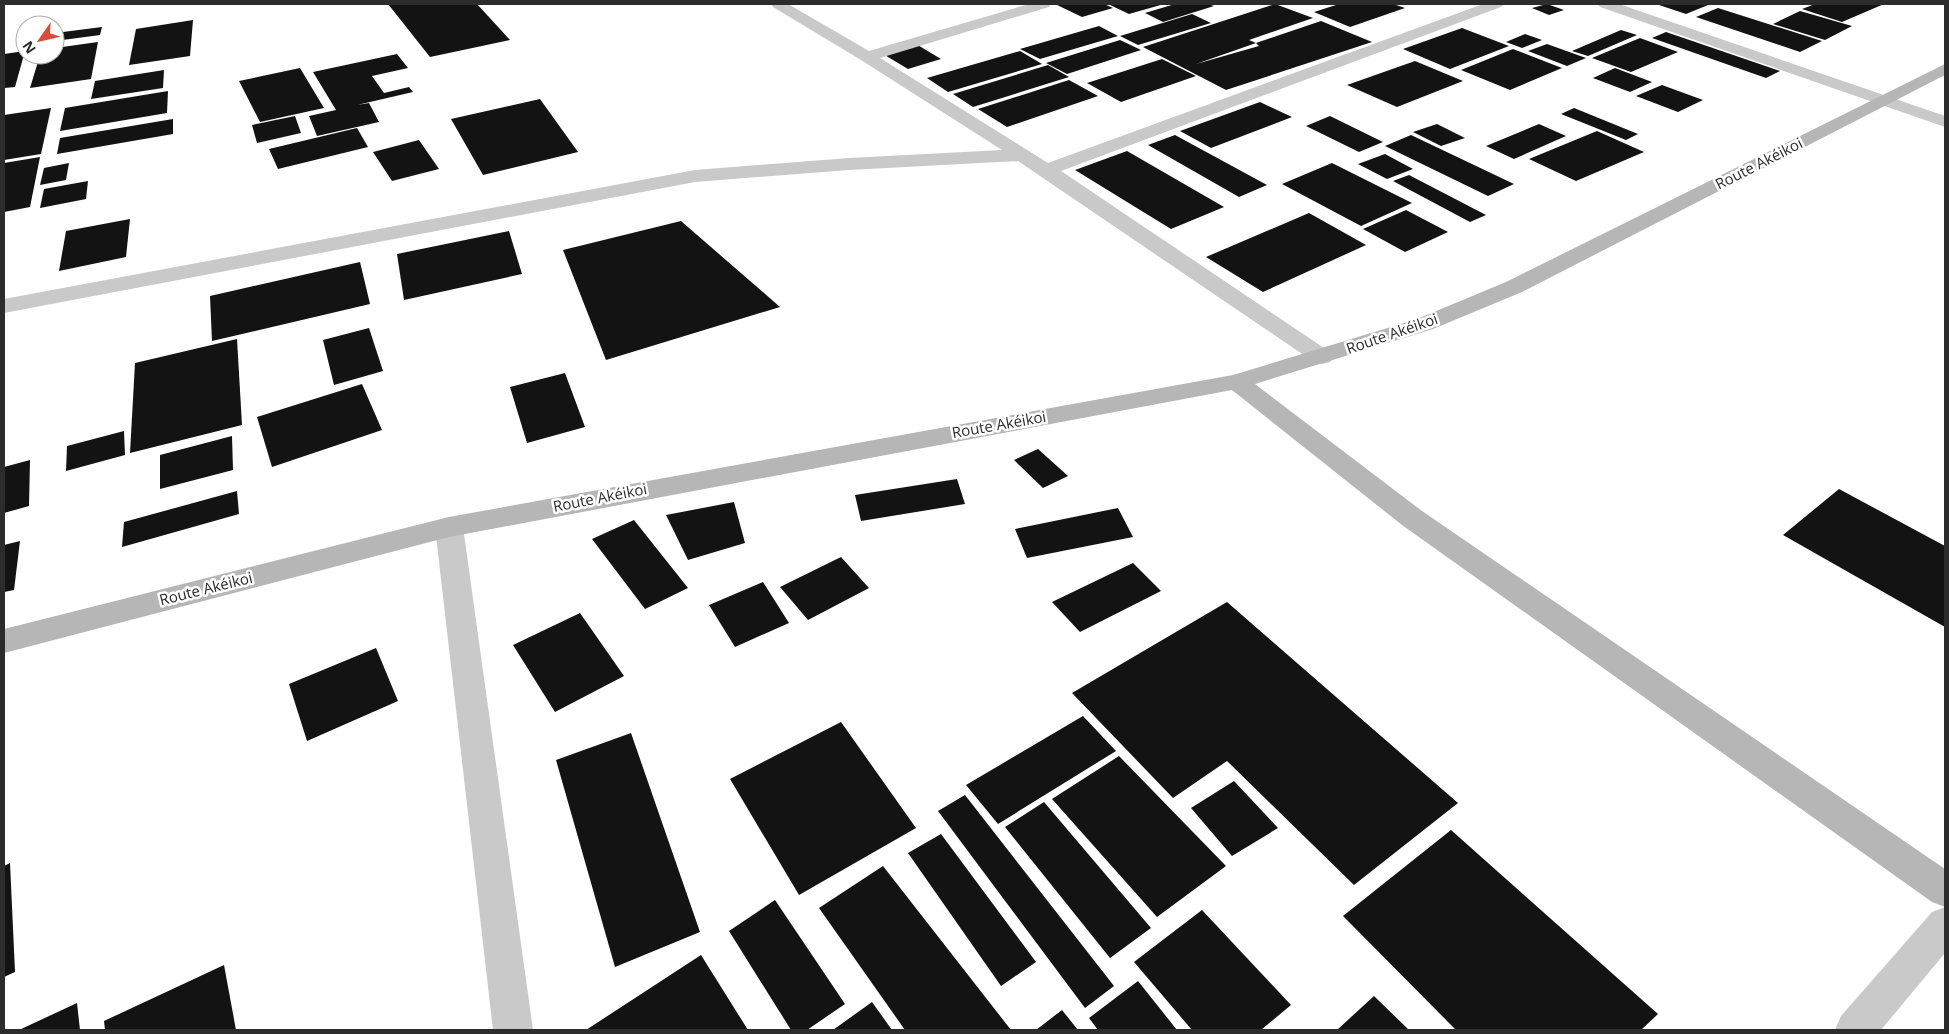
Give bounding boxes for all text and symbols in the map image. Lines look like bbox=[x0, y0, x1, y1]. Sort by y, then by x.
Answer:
north arrow bbox=[15, 15, 65, 65]
text: N bbox=[18, 38, 40, 58]
street label: Route Akéikoi bbox=[1711, 133, 1806, 194]
street label: Route Akéikoi bbox=[1343, 308, 1440, 358]
street label: Route Akéikoi bbox=[950, 406, 1048, 442]
street label: Route Akéikoi bbox=[551, 478, 649, 516]
street label: Route Akéikoi bbox=[157, 567, 254, 609]

